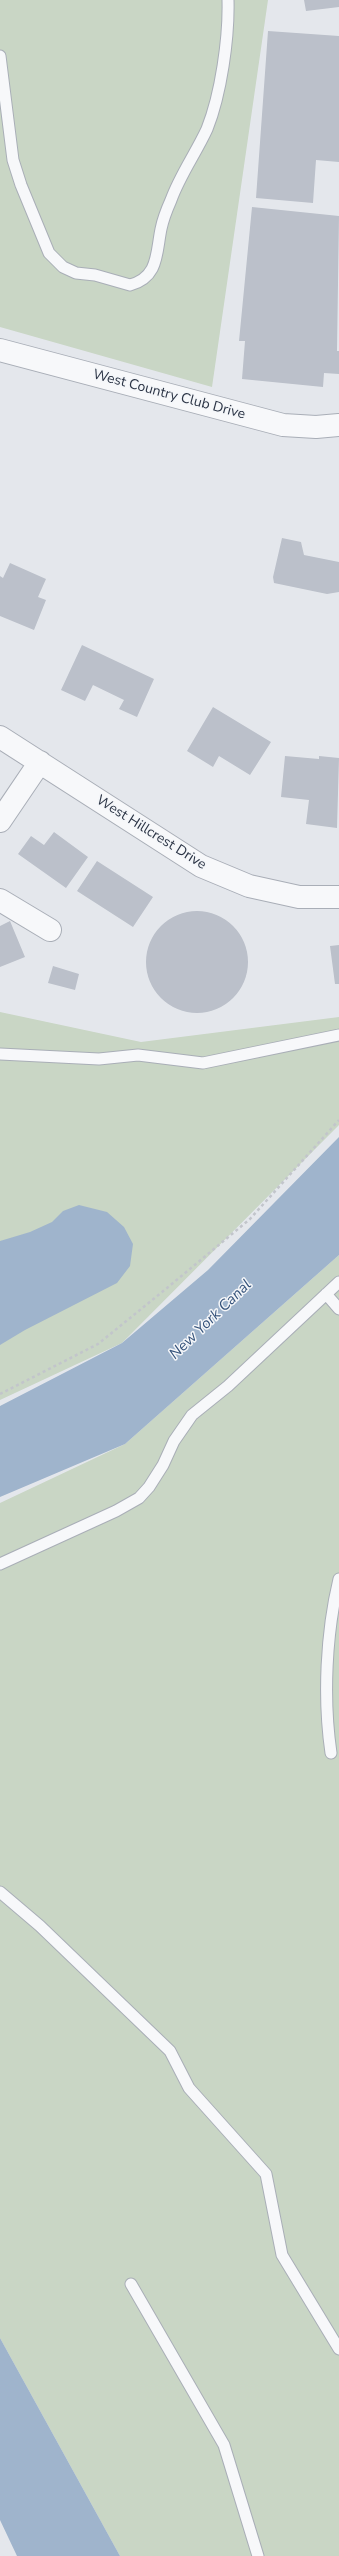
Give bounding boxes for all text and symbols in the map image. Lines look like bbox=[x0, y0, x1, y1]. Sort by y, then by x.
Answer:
street label: West Country Club Drive bbox=[91, 367, 247, 423]
street label: West Hillcrest Drive bbox=[93, 792, 209, 874]
water label: New York Canal bbox=[166, 1276, 256, 1364]

